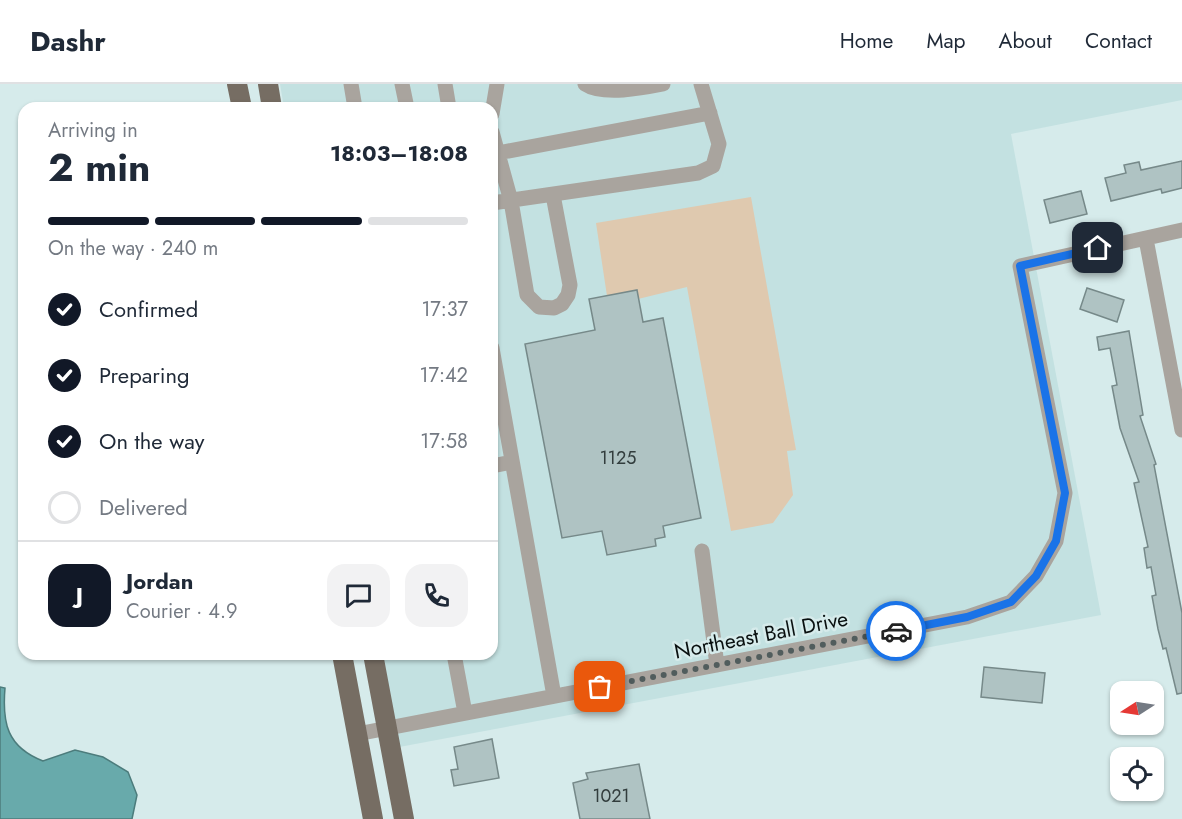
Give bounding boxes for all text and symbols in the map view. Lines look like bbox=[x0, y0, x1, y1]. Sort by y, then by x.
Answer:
text: Dashr bbox=[30, 21, 106, 62]
text: Home bbox=[840, 26, 893, 56]
text: Map bbox=[926, 26, 966, 56]
text: About bbox=[999, 26, 1052, 56]
text: Contact bbox=[1085, 26, 1152, 56]
text: Arriving in bbox=[48, 116, 138, 145]
text: 18:03–18:08 bbox=[330, 137, 468, 169]
text: 2 min bbox=[48, 139, 150, 196]
pin bbox=[1072, 222, 1123, 273]
icon: home bbox=[1081, 231, 1114, 264]
text: On the way · 240 m bbox=[48, 234, 218, 263]
icon: check bbox=[48, 293, 81, 326]
text: Confirmed bbox=[99, 293, 198, 325]
text: 17:37 bbox=[421, 295, 468, 324]
icon: check bbox=[48, 359, 81, 392]
text: Preparing bbox=[99, 359, 190, 391]
text: 17:42 bbox=[419, 361, 468, 390]
icon: check bbox=[48, 425, 81, 458]
text: On the way bbox=[99, 425, 204, 457]
text: 17:58 bbox=[420, 427, 468, 456]
house number: 1125 bbox=[600, 445, 636, 471]
text: Delivered bbox=[99, 491, 188, 523]
button: chat bbox=[327, 564, 390, 627]
button: phone bbox=[405, 564, 468, 627]
text: Jordan bbox=[126, 565, 193, 597]
text: J bbox=[76, 579, 83, 611]
text: Courier · 4.9 bbox=[126, 597, 238, 626]
courier bbox=[866, 601, 926, 661]
street label: Northeast Ball Drive bbox=[672, 603, 851, 667]
icon: car bbox=[880, 615, 913, 648]
pin bbox=[574, 661, 625, 712]
icon: bag bbox=[583, 670, 616, 703]
north arrow bbox=[1110, 681, 1164, 735]
map controls bbox=[1110, 681, 1164, 801]
button: locate bbox=[1110, 747, 1164, 801]
house number: 1021 bbox=[592, 783, 630, 809]

